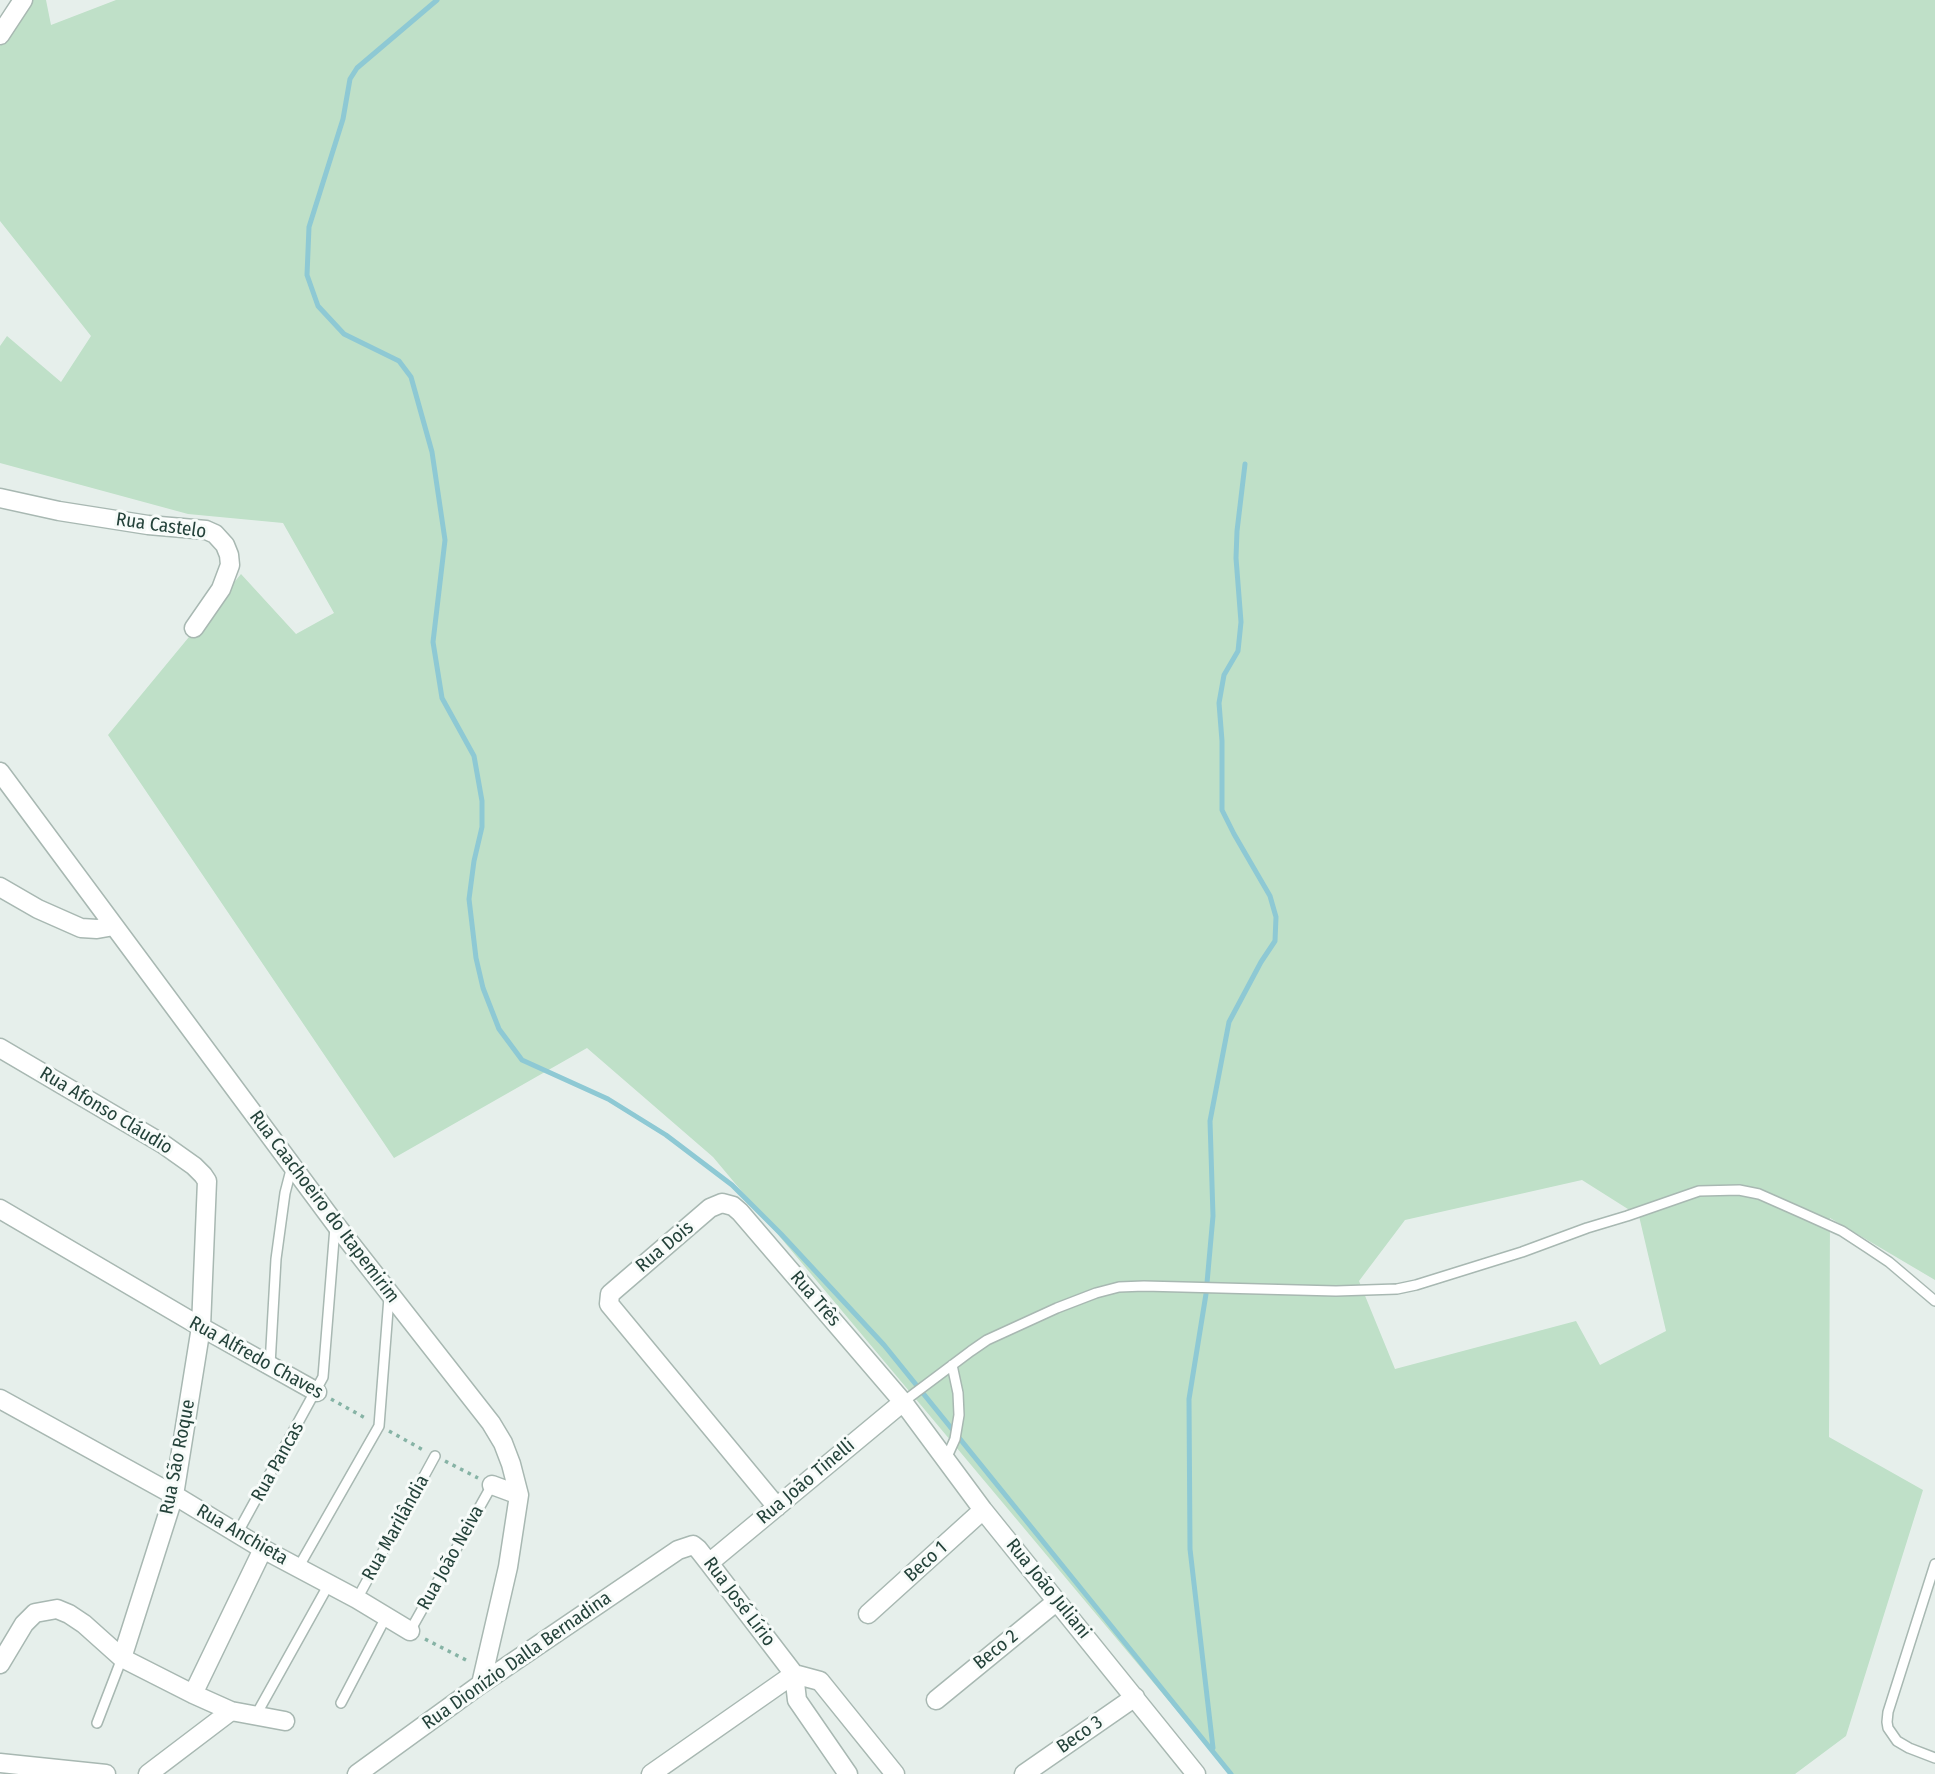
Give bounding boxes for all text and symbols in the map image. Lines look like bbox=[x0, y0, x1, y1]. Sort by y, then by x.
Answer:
street label: Rua Castelo bbox=[114, 508, 208, 544]
street label: Rua Afonso Cláudio bbox=[35, 1062, 177, 1160]
street label: Rua Caachoeiro do Itapemirim bbox=[244, 1106, 404, 1308]
street label: Rua Dois bbox=[632, 1216, 698, 1278]
street label: Rua Três bbox=[785, 1267, 845, 1331]
street label: Rua Alfredo Chaves bbox=[185, 1312, 327, 1404]
street label: Rua São Roque bbox=[156, 1397, 200, 1517]
street label: Rua Pancas bbox=[247, 1418, 309, 1506]
street label: Rua João Tinelli bbox=[752, 1434, 860, 1530]
street label: Rua Marilândia bbox=[358, 1471, 434, 1585]
street label: Rua Anchieta bbox=[192, 1500, 292, 1570]
street label: Rua João Neiva bbox=[413, 1502, 489, 1614]
street label: Rua João Juliani bbox=[1001, 1534, 1095, 1644]
street label: Beco 1 bbox=[900, 1537, 952, 1587]
street label: Rua José Lírio bbox=[698, 1553, 780, 1651]
street label: Rua Dionízio Dalla Bernadina bbox=[418, 1587, 616, 1735]
street label: Beco 2 bbox=[969, 1625, 1023, 1675]
street label: Beco 3 bbox=[1053, 1711, 1107, 1759]

